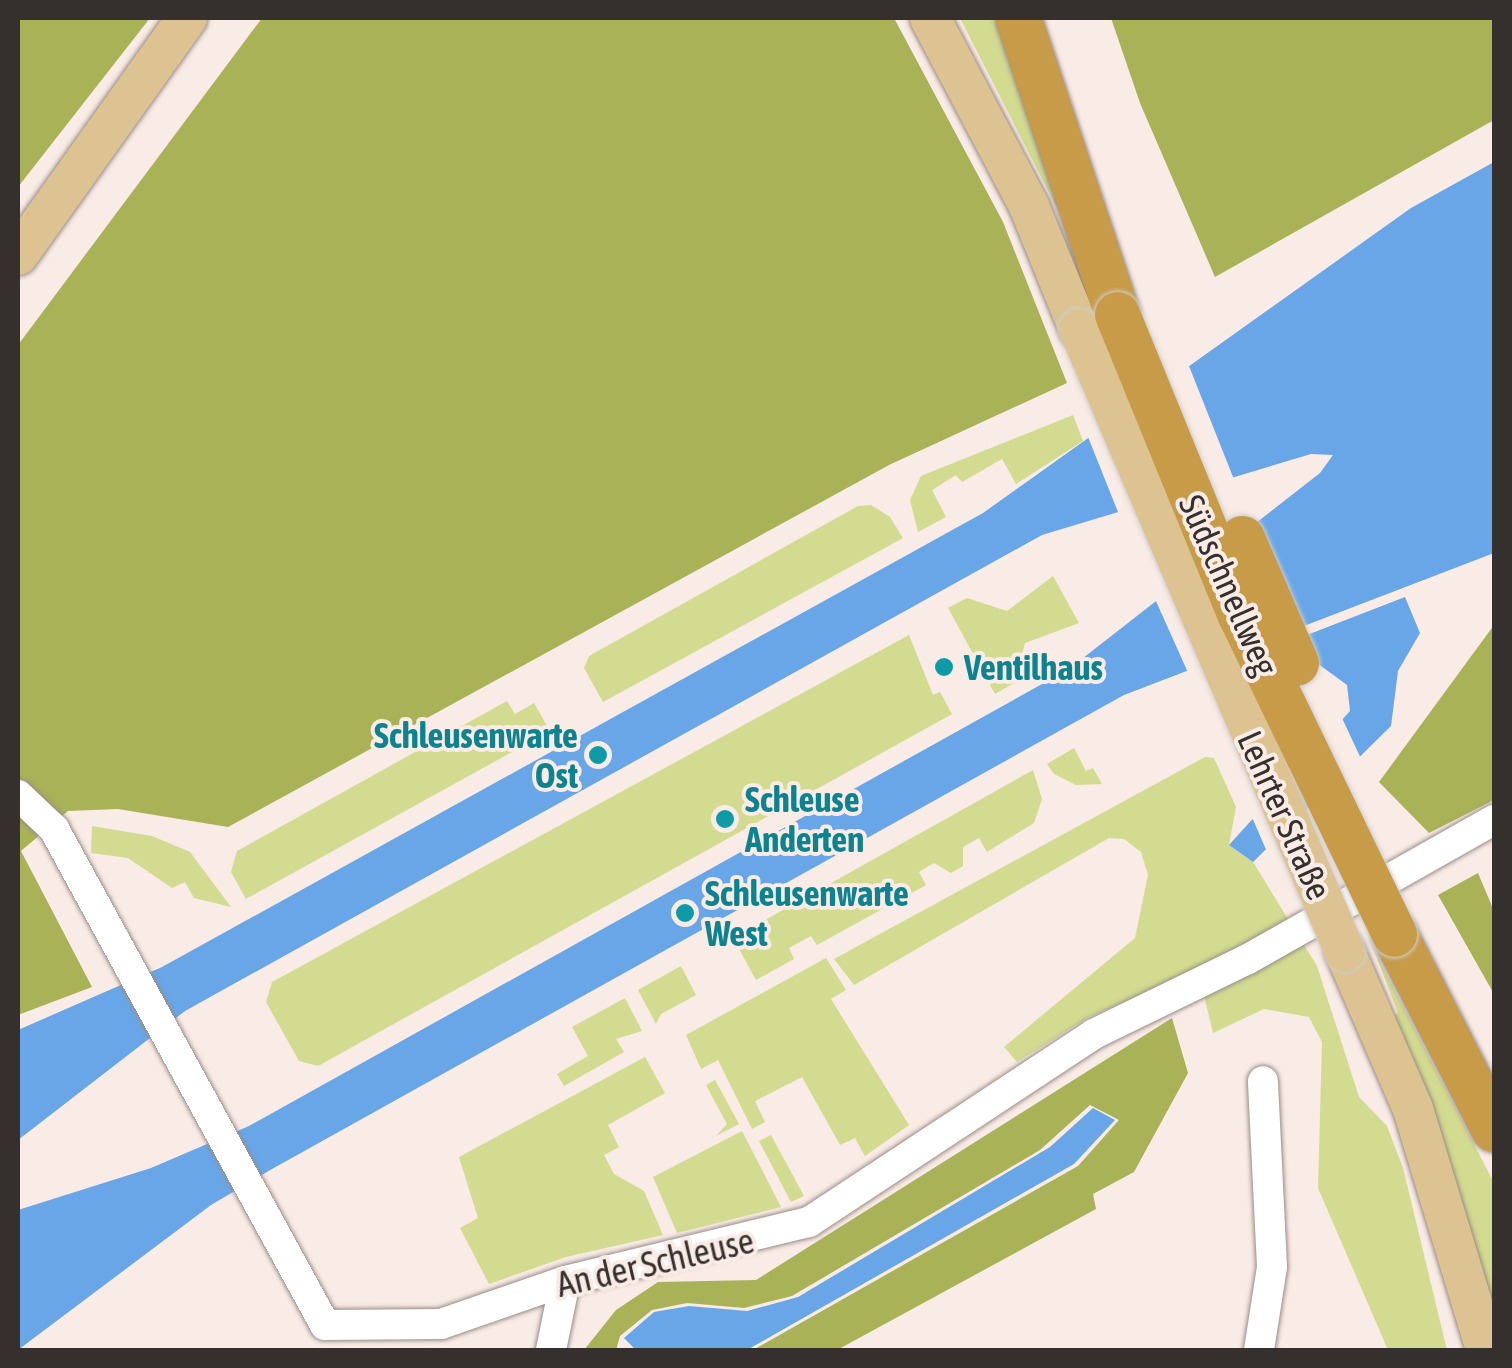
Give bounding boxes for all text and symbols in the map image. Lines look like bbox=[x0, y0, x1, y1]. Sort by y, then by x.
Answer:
street label: Südschnellweg bbox=[1171, 488, 1287, 682]
place label: Ventilhaus bbox=[964, 646, 1103, 688]
marker: Ventilhaus bbox=[933, 656, 955, 678]
place label: Schleusenwarte Ost bbox=[374, 714, 578, 796]
street label: Lehrter Straße bbox=[1229, 724, 1341, 906]
marker: Schleusenwarte Ost bbox=[587, 744, 609, 766]
place label: Schleuse Anderten bbox=[745, 778, 864, 860]
marker: Schleuse Anderten bbox=[714, 808, 736, 830]
place label: Schleusenwarte West bbox=[705, 872, 909, 954]
marker: Schleusenwarte West bbox=[674, 902, 696, 924]
street label: An der Schleuse bbox=[552, 1219, 758, 1305]

